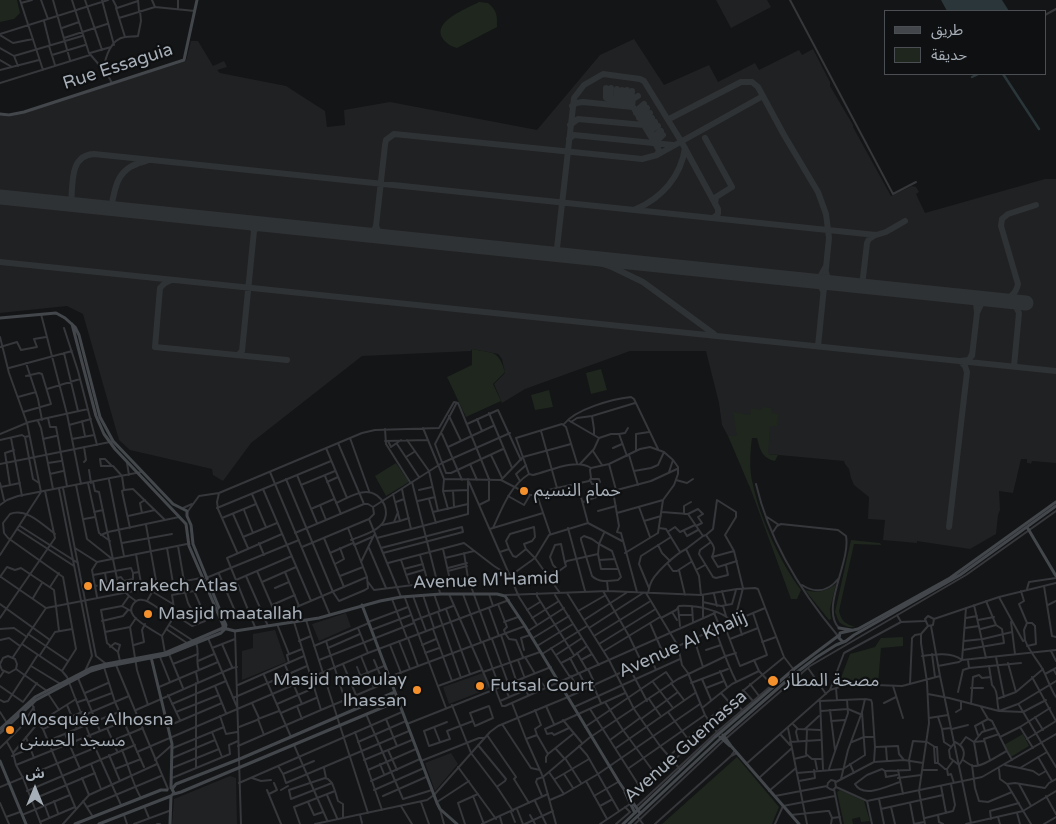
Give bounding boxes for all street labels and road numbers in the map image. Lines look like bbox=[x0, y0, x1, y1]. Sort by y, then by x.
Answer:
street label: Rue Essaguia bbox=[60, 39, 176, 95]
street label: Avenue M'Hamid bbox=[412, 568, 560, 594]
street label: Avenue Al Khalij bbox=[615, 607, 751, 683]
street label: Avenue Guemassa bbox=[620, 686, 752, 808]

